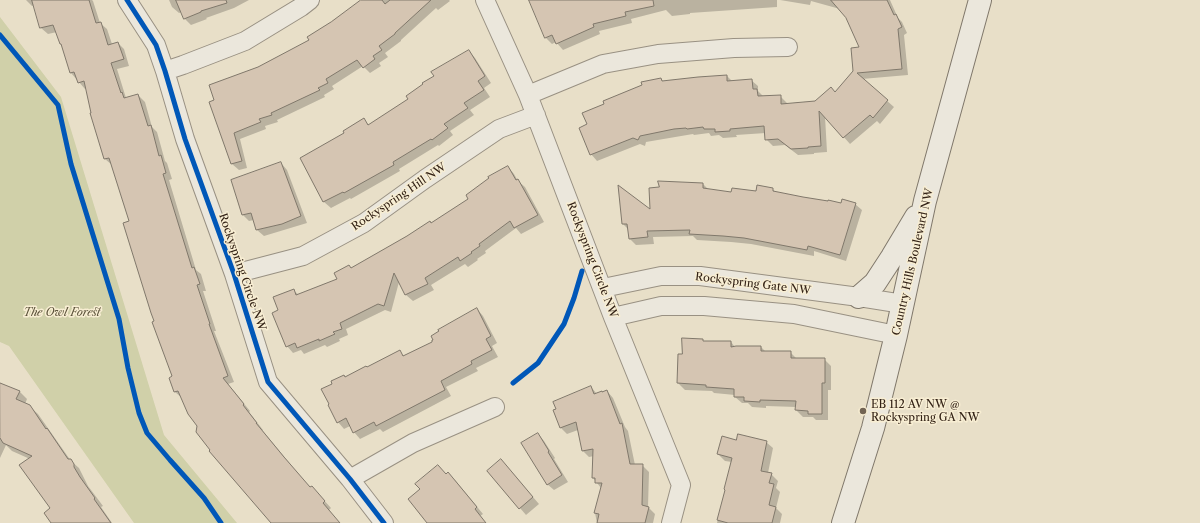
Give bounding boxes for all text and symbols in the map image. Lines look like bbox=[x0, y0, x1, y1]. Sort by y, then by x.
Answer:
street label: Rockyspring Hill NW bbox=[349, 160, 449, 234]
street label: Country Hills Boulevard NW bbox=[890, 187, 936, 337]
street label: Rockyspring Circle NW bbox=[564, 200, 620, 320]
street label: Rockyspring Circle NW bbox=[216, 212, 268, 332]
street label: Rockyspring Gate NW bbox=[694, 270, 812, 298]
park label: The Owl Forest bbox=[23, 306, 101, 320]
place label: EB 112 AV NW @ Rockyspring GA NW bbox=[871, 398, 980, 424]
marker: EB 112 AV NW @ Rockyspring GA NW bbox=[858, 406, 868, 416]

